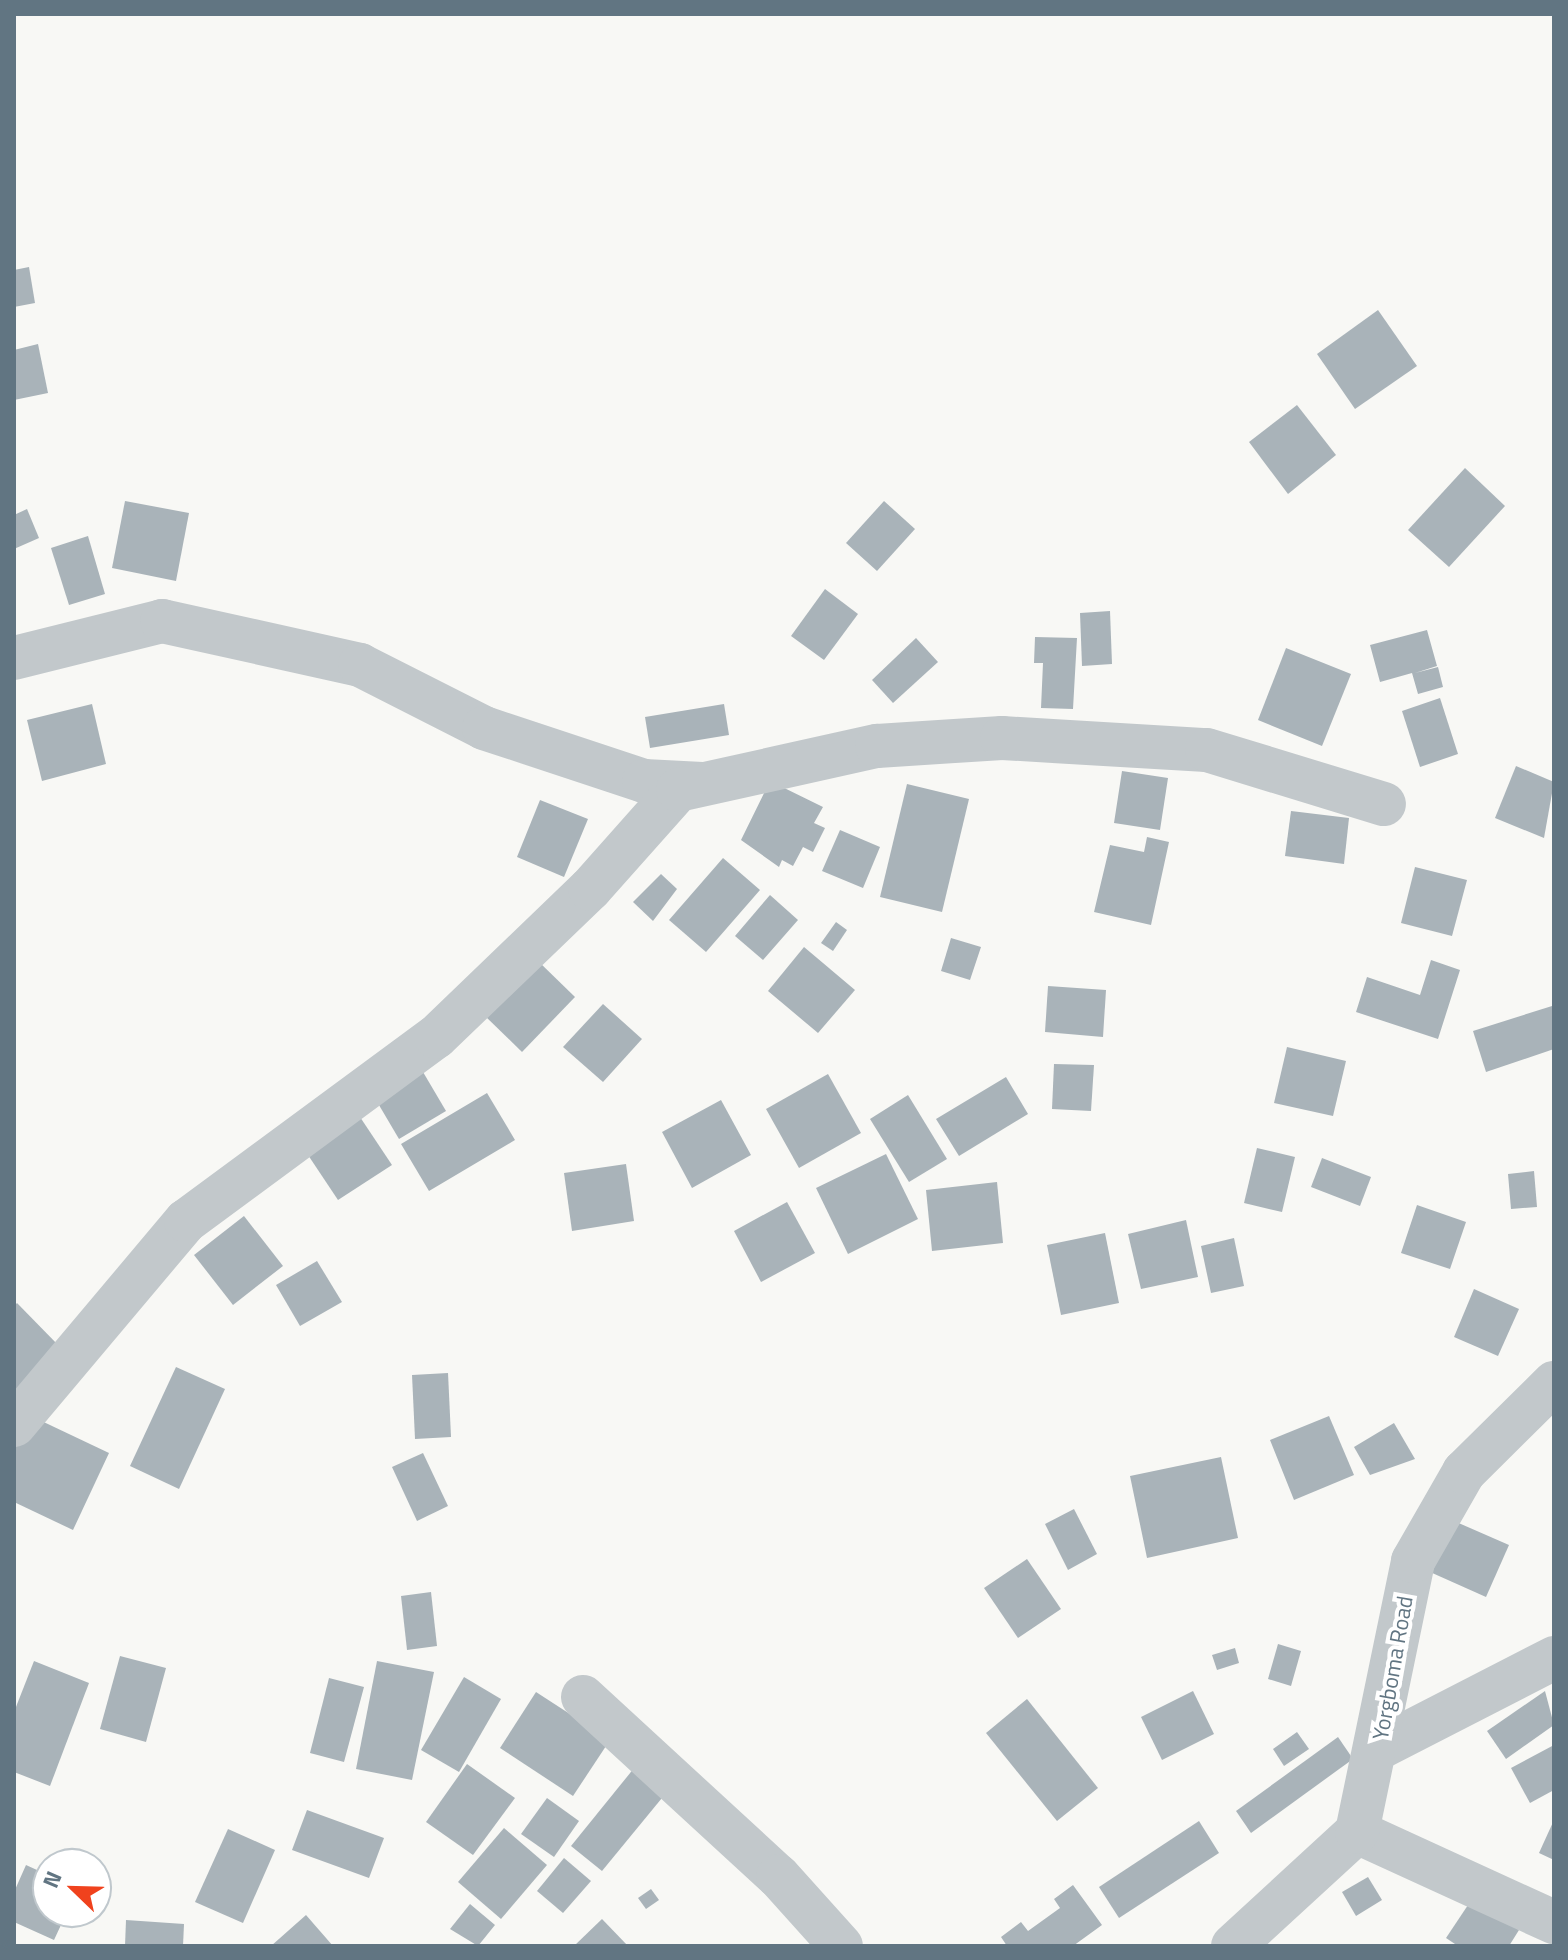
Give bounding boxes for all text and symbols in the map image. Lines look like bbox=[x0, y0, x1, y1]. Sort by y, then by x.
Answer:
street label: Yorgboma Road bbox=[1367, 1594, 1419, 1742]
north arrow bbox=[32, 1848, 112, 1928]
text: N bbox=[33, 1866, 70, 1893]

